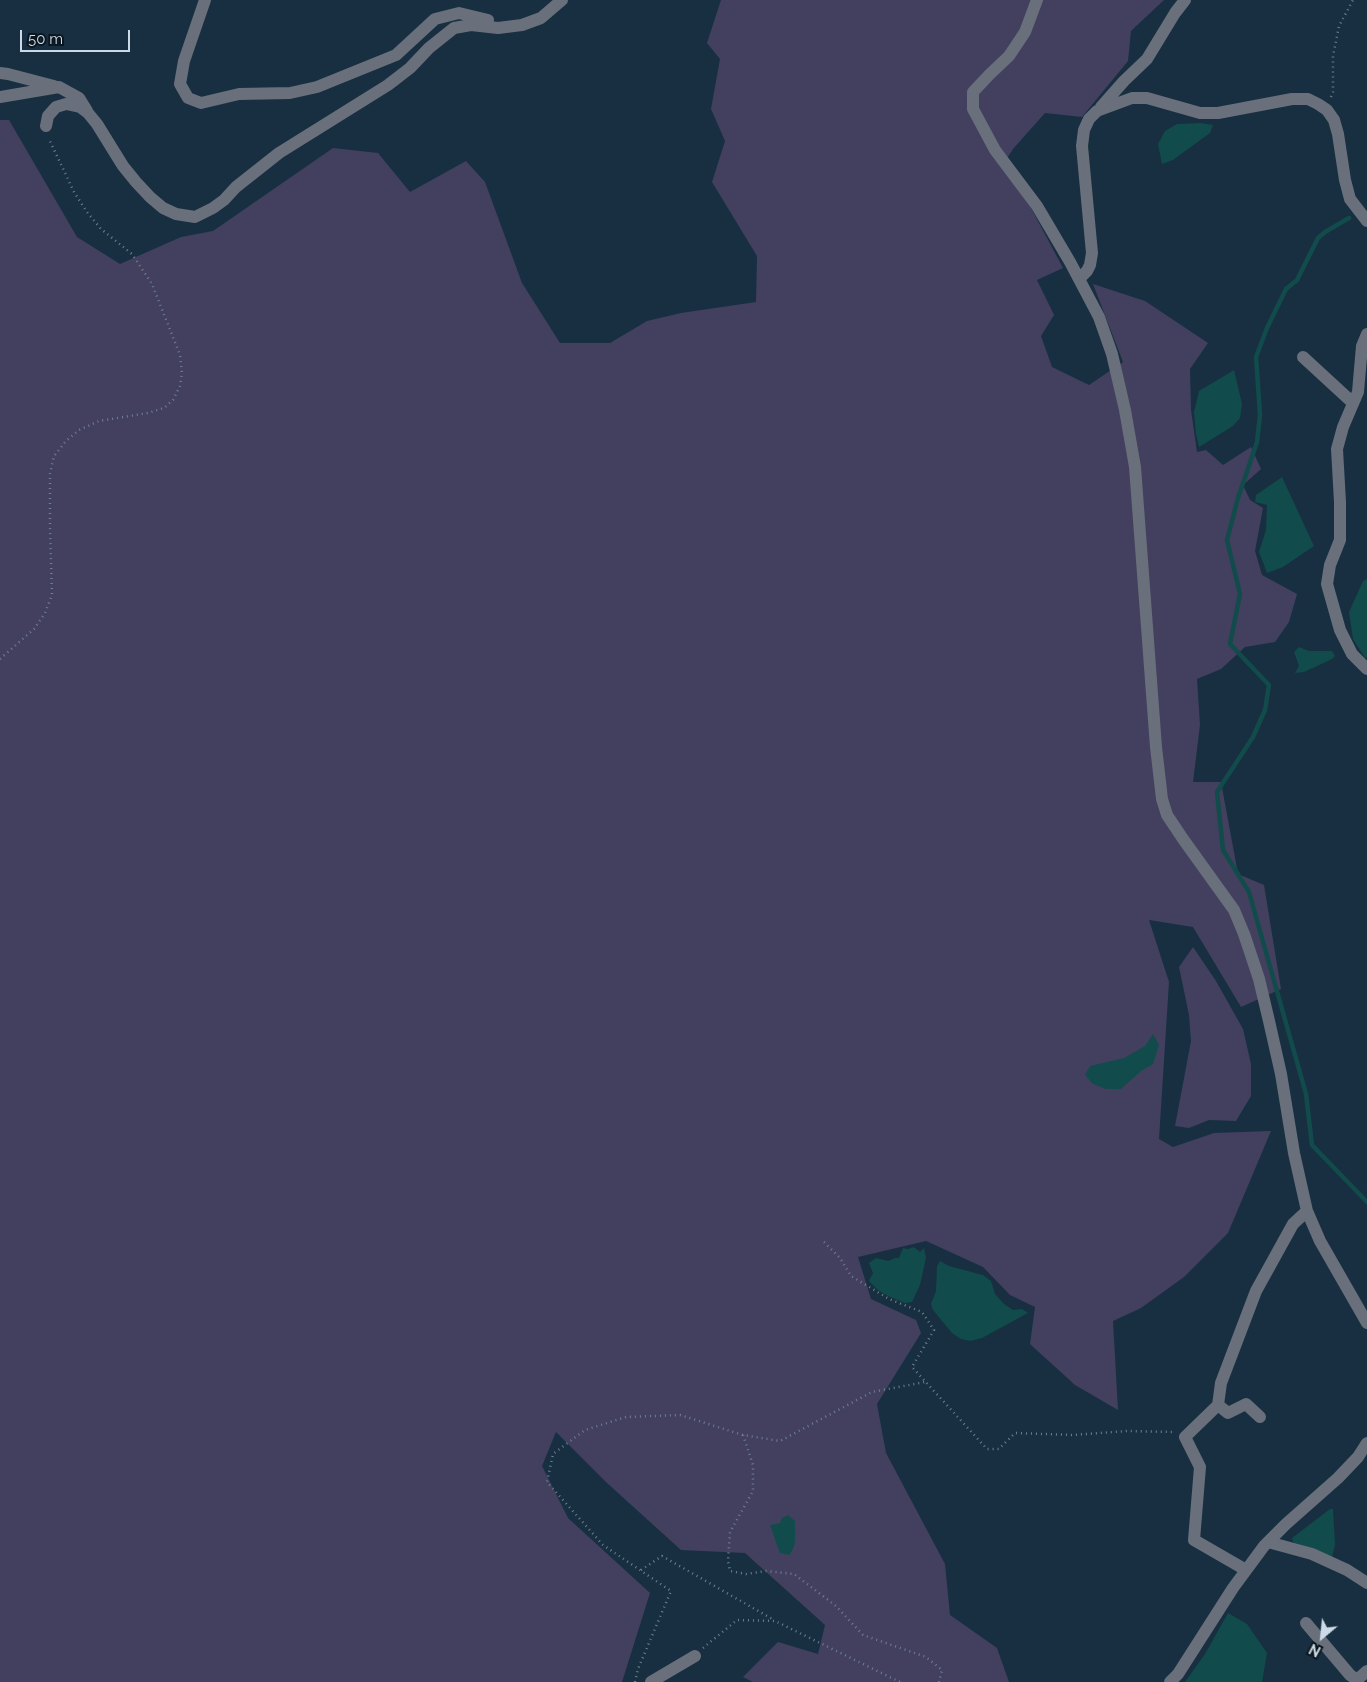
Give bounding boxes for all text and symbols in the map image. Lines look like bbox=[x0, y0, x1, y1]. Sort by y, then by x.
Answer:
scale bar bbox=[22, 20, 132, 52]
text: 50 m bbox=[28, 30, 63, 48]
north arrow bbox=[1297, 1612, 1347, 1662]
text: N bbox=[1306, 1641, 1323, 1660]

